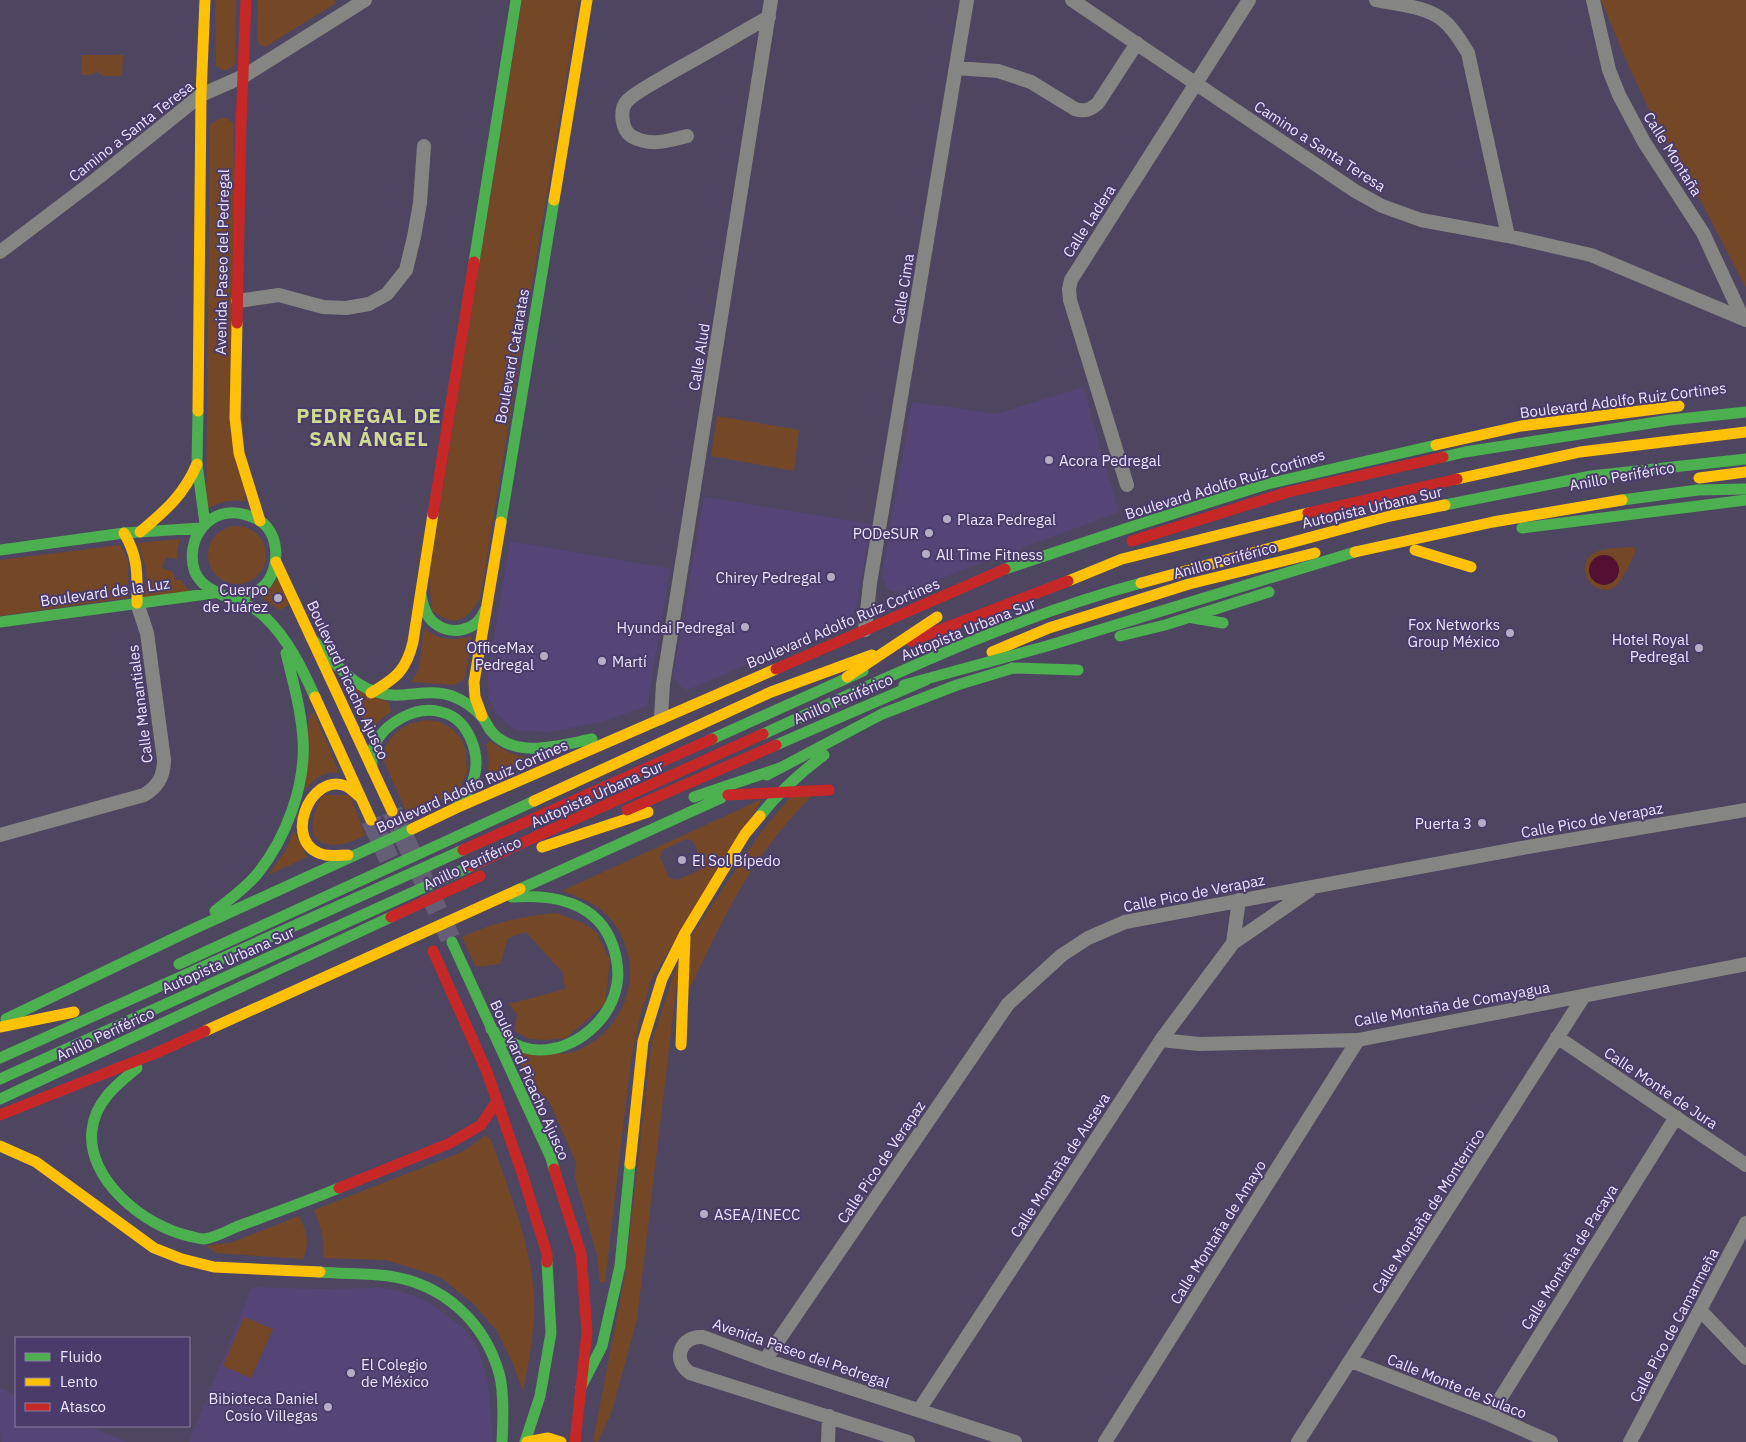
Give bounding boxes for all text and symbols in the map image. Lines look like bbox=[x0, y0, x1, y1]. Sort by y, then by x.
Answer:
street label: Camino a Santa Teresa bbox=[65, 76, 197, 186]
street label: Camino a Santa Teresa bbox=[1251, 96, 1389, 196]
street label: Calle Montaña bbox=[1639, 108, 1707, 200]
street label: Avenida Paseo del Pedregal bbox=[211, 169, 233, 355]
street label: Calle Ladera bbox=[1058, 181, 1120, 261]
street label: Calle Cima bbox=[888, 252, 918, 326]
street label: Boulevard Cataratas bbox=[491, 287, 533, 425]
street label: Calle Alud bbox=[684, 322, 714, 392]
street label: Boulevard Adolfo Ruiz Cortines bbox=[1519, 378, 1727, 422]
district label: PEDREGAL DE SAN ÁNGEL bbox=[296, 402, 442, 452]
street label: Boulevard Adolfo Ruiz Cortines bbox=[1123, 444, 1327, 524]
place label: Acora Pedregal bbox=[1059, 451, 1161, 470]
marker: Acora Pedregal bbox=[1043, 454, 1055, 466]
street label: Anillo Periférico bbox=[1568, 457, 1676, 495]
street label: Autopista Urbana Sur bbox=[1300, 482, 1444, 532]
place label: Plaza Pedregal bbox=[957, 510, 1056, 529]
marker: Plaza Pedregal bbox=[941, 513, 953, 525]
place label: PODeSUR bbox=[853, 524, 919, 543]
marker: PODeSUR bbox=[923, 527, 935, 539]
street label: Anillo Periférico bbox=[1171, 537, 1279, 583]
place label: All Time Fitness bbox=[936, 545, 1043, 564]
marker: All Time Fitness bbox=[920, 548, 932, 560]
place label: Chirey Pedregal bbox=[715, 568, 821, 587]
marker: Chirey Pedregal bbox=[825, 571, 837, 583]
street label: Boulevard de la Luz bbox=[39, 573, 171, 611]
street label: Boulevard Adolfo Ruiz Cortines bbox=[744, 574, 942, 672]
place label: Cuerpo de Juárez bbox=[203, 580, 268, 616]
marker: Cuerpo de Juárez bbox=[272, 592, 284, 604]
street label: Autopista Urbana Sur bbox=[898, 593, 1038, 665]
street label: Boulevard Picacho Ajusco bbox=[303, 597, 393, 763]
place label: Fox Networks Group México bbox=[1408, 615, 1500, 651]
place label: Hyundai Pedregal bbox=[617, 618, 735, 637]
marker: Hyundai Pedregal bbox=[739, 621, 751, 633]
marker: Fox Networks Group México bbox=[1504, 627, 1516, 639]
place label: Hotel Royal Pedregal bbox=[1612, 630, 1689, 666]
place label: OfficeMax Pedregal bbox=[467, 638, 534, 674]
marker: Hotel Royal Pedregal bbox=[1693, 642, 1705, 654]
street label: Calle Manantiales bbox=[123, 644, 157, 764]
marker: OfficeMax Pedregal bbox=[538, 650, 550, 662]
place label: Martí bbox=[612, 652, 647, 671]
marker: Martí bbox=[596, 655, 608, 667]
street label: Anillo Periférico bbox=[790, 669, 896, 729]
street label: Boulevard Adolfo Ruiz Cortines bbox=[373, 735, 571, 837]
street label: Autopista Urbana Sur bbox=[528, 756, 667, 832]
street label: Calle Pico de Verapaz bbox=[1519, 798, 1665, 842]
place label: Puerta 3 bbox=[1415, 814, 1472, 833]
marker: Puerta 3 bbox=[1476, 817, 1488, 829]
street label: Anillo Periférico bbox=[420, 832, 524, 894]
place label: El Sol Bípedo bbox=[692, 851, 781, 870]
marker: El Sol Bípedo bbox=[676, 854, 688, 866]
street label: Calle Pico de Verapaz bbox=[1122, 870, 1266, 916]
street label: Autopista Urbana Sur bbox=[159, 922, 298, 998]
street label: Calle Montaña de Comayagua bbox=[1353, 977, 1551, 1031]
street label: Boulevard Picacho Ajusco bbox=[486, 997, 574, 1163]
street label: Anillo Periférico bbox=[53, 1003, 157, 1065]
street label: Calle Monte de Jura bbox=[1600, 1043, 1722, 1133]
street label: Calle Montaña de Auseva bbox=[1006, 1089, 1114, 1241]
street label: Calle Pico de Verapaz bbox=[833, 1097, 929, 1227]
street label: Calle Montaña de Monterrico bbox=[1367, 1125, 1489, 1297]
street label: Calle Montaña de Amayo bbox=[1166, 1156, 1270, 1308]
street label: Calle Montaña de Pacaya bbox=[1516, 1181, 1622, 1333]
place label: ASEA/INECC bbox=[714, 1205, 800, 1224]
marker: ASEA/INECC bbox=[698, 1208, 710, 1220]
street label: Calle Pico de Camarmeña bbox=[1625, 1245, 1723, 1405]
street label: Avenida Paseo del Pedregal bbox=[710, 1314, 892, 1392]
legend bbox=[15, 1337, 190, 1427]
text: Fluido bbox=[60, 1347, 102, 1366]
street label: Calle Monte de Sulaco bbox=[1384, 1349, 1530, 1423]
place label: El Colegio de México bbox=[361, 1355, 429, 1391]
marker: El Colegio de México bbox=[345, 1367, 357, 1379]
text: Lento bbox=[60, 1372, 98, 1391]
place label: Bibioteca Daniel Cosío Villegas bbox=[208, 1389, 318, 1425]
text: Atasco bbox=[60, 1397, 106, 1416]
marker: Bibioteca Daniel Cosío Villegas bbox=[322, 1401, 334, 1413]

